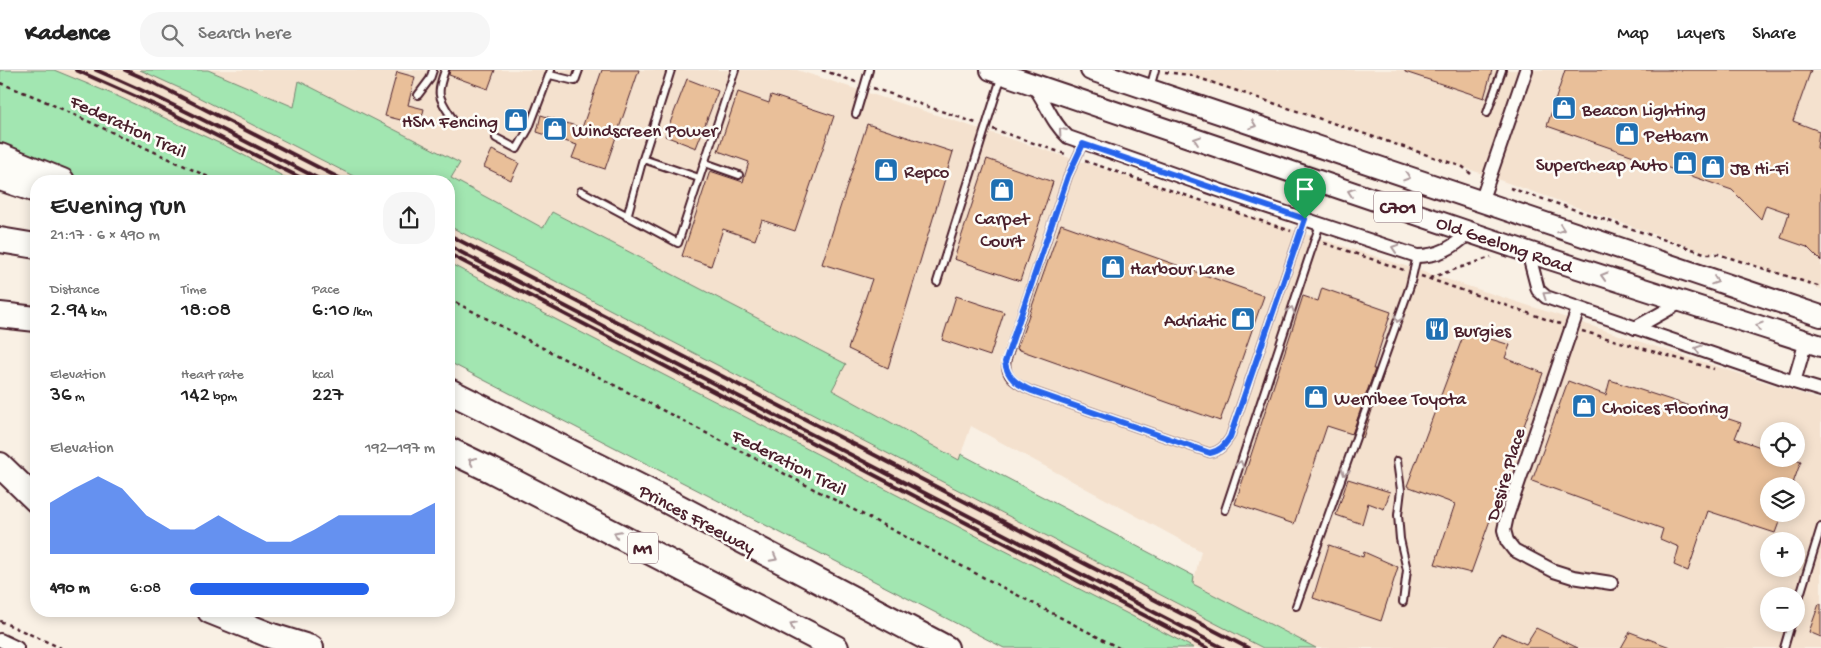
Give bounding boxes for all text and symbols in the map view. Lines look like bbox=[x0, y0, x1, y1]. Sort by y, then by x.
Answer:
search box bbox=[140, 12, 490, 57]
text: Kadence bbox=[25, 20, 110, 49]
icon: search bbox=[158, 21, 186, 49]
text: Search here bbox=[198, 23, 292, 46]
text: Map bbox=[1617, 24, 1649, 45]
text: Layers bbox=[1677, 24, 1724, 45]
text: Share bbox=[1752, 24, 1796, 45]
street label: Federation Trail bbox=[65, 91, 189, 165]
shop icon: Beacon Lighting bbox=[1551, 95, 1577, 121]
place label: Beacon Lighting bbox=[1581, 100, 1706, 123]
shop icon: HSM Fencing bbox=[503, 107, 529, 133]
place label: HSM Fencing bbox=[402, 112, 498, 135]
shop icon: Windscreen Power bbox=[542, 116, 568, 142]
one-way arrow bbox=[1249, 119, 1257, 129]
place label: Windscreen Power bbox=[572, 121, 720, 144]
shop icon: Petbarn bbox=[1614, 121, 1640, 147]
place label: Petbarn bbox=[1643, 126, 1708, 149]
one-way arrow bbox=[1058, 127, 1067, 136]
one-way arrow bbox=[1193, 135, 1201, 145]
shop icon: Supercheap Auto bbox=[1672, 150, 1698, 176]
shop icon: JB Hi-Fi bbox=[1700, 154, 1726, 180]
place label: Supercheap Auto bbox=[1536, 155, 1668, 178]
shop icon: Repco bbox=[873, 157, 899, 183]
place label: JB Hi-Fi bbox=[1730, 159, 1789, 182]
place label: Repco bbox=[904, 162, 950, 185]
pin bbox=[1284, 168, 1326, 219]
one-way arrow bbox=[1403, 171, 1411, 181]
icon: arrive bbox=[1291, 175, 1319, 203]
shop icon: Carpet Court bbox=[989, 177, 1015, 203]
one-way arrow bbox=[1347, 187, 1355, 197]
text: Evening run bbox=[50, 191, 186, 224]
road number: C701 bbox=[1374, 191, 1422, 222]
button: share bbox=[383, 192, 435, 244]
place label: Carpet Court bbox=[975, 209, 1031, 254]
street label: Old Geelong Road bbox=[1433, 212, 1577, 281]
one-way arrow bbox=[1557, 223, 1565, 233]
text: 21:17 · 6 × 490 m bbox=[50, 227, 160, 246]
one-way arrow bbox=[1391, 244, 1400, 254]
shop icon: Harbour Lane bbox=[1100, 254, 1126, 280]
place label: Harbour Lane bbox=[1130, 259, 1235, 282]
one-way arrow bbox=[1601, 272, 1609, 282]
one-way arrow bbox=[1710, 275, 1719, 285]
text: Distance bbox=[50, 282, 99, 299]
text: Time bbox=[181, 282, 207, 299]
text: Pace bbox=[312, 282, 339, 299]
one-way arrow bbox=[1542, 292, 1551, 301]
text: 2.94 bbox=[50, 299, 87, 324]
text: 18:08 bbox=[181, 299, 231, 324]
text: 6:10 bbox=[312, 299, 350, 324]
text: km bbox=[87, 304, 107, 321]
text: /km bbox=[350, 304, 373, 321]
shop icon: Adriatic bbox=[1230, 306, 1256, 332]
one-way arrow bbox=[1286, 306, 1296, 314]
place label: Adriatic bbox=[1164, 311, 1227, 334]
one-way arrow bbox=[1394, 314, 1404, 323]
restaurant icon: Burgies bbox=[1424, 316, 1450, 342]
place label: Burgies bbox=[1453, 321, 1512, 344]
one-way arrow bbox=[1756, 322, 1764, 332]
one-way arrow bbox=[1694, 345, 1703, 355]
text: Elevation bbox=[50, 367, 106, 384]
text: Heart rate bbox=[181, 367, 244, 384]
text: kcal bbox=[312, 367, 334, 384]
text: 36 bbox=[50, 384, 72, 409]
text: 142 bbox=[181, 384, 210, 409]
text: 227 bbox=[312, 384, 344, 409]
shop icon: Werribee Toyota bbox=[1303, 384, 1329, 410]
text: m bbox=[72, 389, 85, 406]
text: bpm bbox=[210, 389, 237, 406]
place label: Werribee Toyota bbox=[1334, 389, 1468, 412]
shop icon: Choices Flooring bbox=[1571, 393, 1597, 419]
place label: Choices Flooring bbox=[1602, 398, 1729, 421]
map controls bbox=[1760, 422, 1805, 632]
button: locate bbox=[1760, 422, 1805, 467]
street label: Federation Trail bbox=[726, 425, 850, 503]
street label: Desire Place bbox=[1482, 426, 1532, 526]
text: Elevation bbox=[50, 440, 114, 459]
text: 192–197 m bbox=[365, 440, 435, 459]
one-way arrow bbox=[468, 457, 477, 467]
one-way arrow bbox=[1234, 460, 1244, 468]
one-way arrow bbox=[1340, 468, 1350, 476]
button: layers bbox=[1760, 477, 1805, 522]
street label: Princes Freeway bbox=[633, 480, 759, 562]
one-way arrow bbox=[613, 530, 622, 540]
road number: M1 bbox=[628, 532, 658, 563]
button: + bbox=[1760, 532, 1805, 577]
one-way arrow bbox=[769, 552, 778, 562]
text: 490 m bbox=[50, 580, 90, 599]
text: 6:08 bbox=[130, 580, 161, 599]
button: − bbox=[1760, 587, 1805, 632]
one-way arrow bbox=[789, 621, 798, 631]

